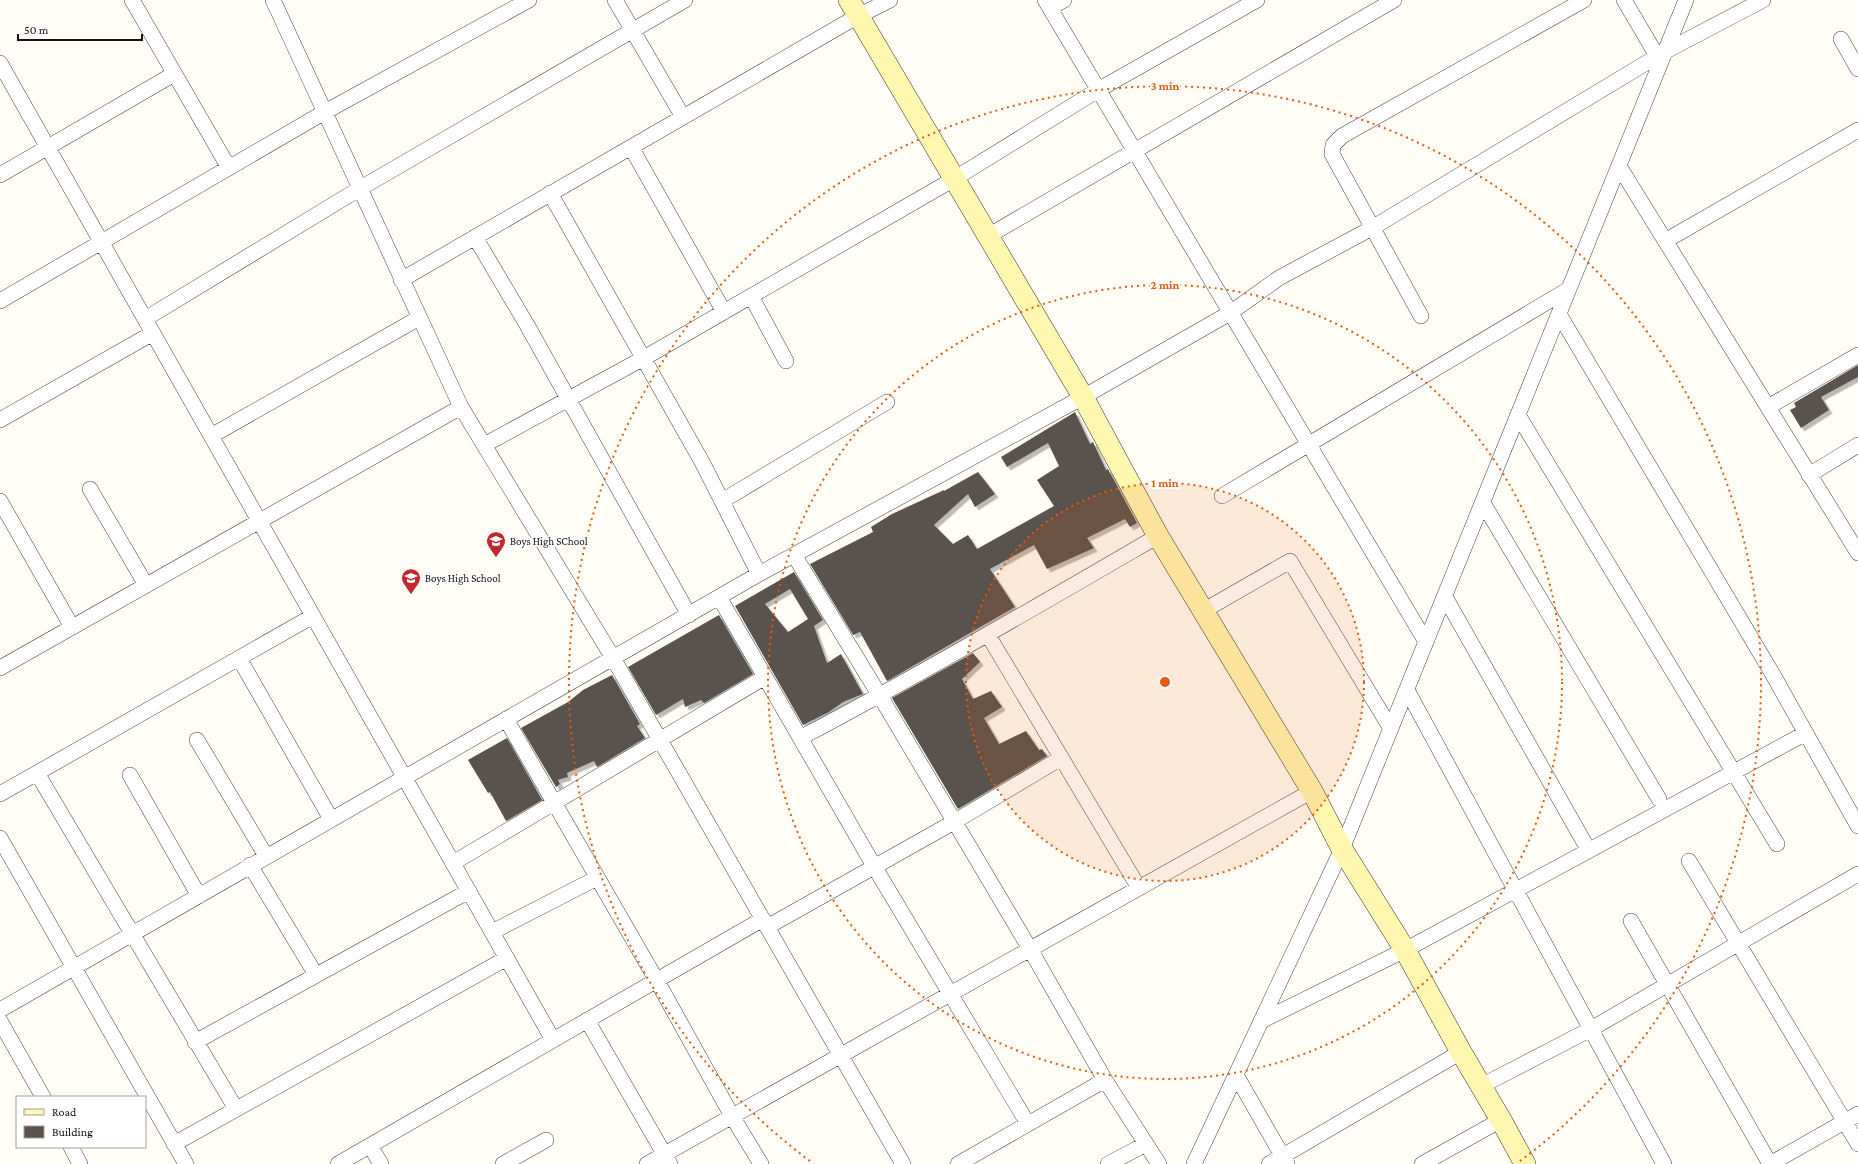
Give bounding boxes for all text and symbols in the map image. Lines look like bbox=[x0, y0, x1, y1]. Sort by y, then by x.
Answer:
scale bar bbox=[18, 16, 142, 42]
text: 50 m bbox=[24, 23, 49, 37]
text: 3 min bbox=[1151, 79, 1179, 93]
text: 2 min bbox=[1151, 278, 1180, 292]
text: 1 min bbox=[1151, 476, 1179, 490]
school or university icon: Boys High SChool bbox=[485, 530, 507, 558]
place label: Boys High SChool bbox=[510, 535, 588, 548]
school or university icon: Boys High School bbox=[400, 567, 422, 595]
place label: Boys High School bbox=[425, 572, 501, 585]
centre of rings bbox=[1158, 675, 1172, 689]
legend bbox=[16, 1096, 146, 1148]
text: Road bbox=[52, 1105, 77, 1119]
text: Building bbox=[52, 1125, 93, 1139]

